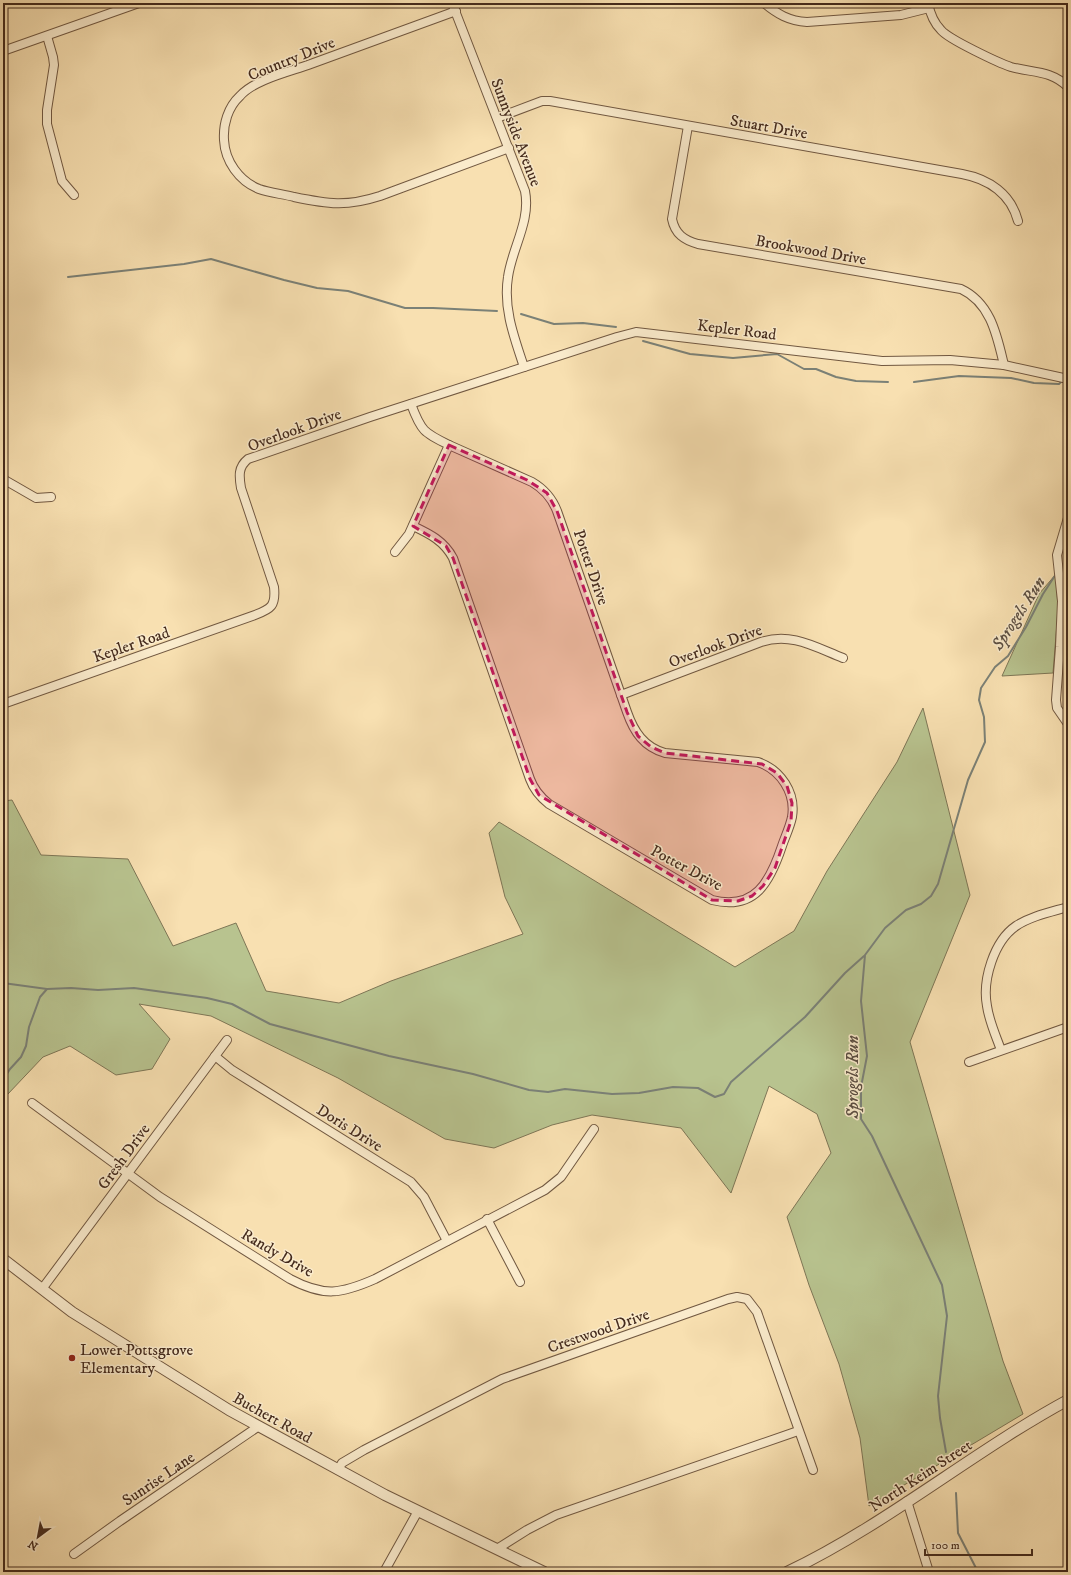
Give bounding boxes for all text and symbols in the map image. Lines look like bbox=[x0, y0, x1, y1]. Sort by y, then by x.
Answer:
street label: Country Drive bbox=[245, 32, 338, 85]
street label: Sunnyside Avenue bbox=[486, 76, 546, 189]
street label: Stuart Drive bbox=[729, 110, 809, 144]
street label: Brookwood Drive bbox=[754, 230, 868, 270]
street label: Kepler Road bbox=[696, 315, 778, 345]
street label: Overlook Drive bbox=[245, 404, 344, 456]
street label: Potter Drive bbox=[569, 527, 613, 608]
water label: Sprogels Run bbox=[986, 572, 1051, 655]
street label: Overlook Drive bbox=[666, 620, 765, 672]
street label: Kepler Road bbox=[90, 623, 172, 667]
street label: Potter Drive bbox=[647, 841, 726, 895]
water label: Sprogels Run bbox=[842, 1035, 864, 1120]
street label: Doris Drive bbox=[313, 1100, 387, 1156]
street label: Gresh Drive bbox=[93, 1119, 155, 1193]
street label: Randy Drive bbox=[238, 1224, 318, 1282]
street label: Crestwood Drive bbox=[545, 1304, 652, 1358]
place label: Lower Pottsgrove Elementary bbox=[80, 1340, 193, 1378]
marker: Lower Pottsgrove Elementary bbox=[67, 1353, 77, 1363]
street label: Buchert Road bbox=[229, 1388, 316, 1448]
street label: North Keim Street bbox=[865, 1435, 976, 1517]
street label: Sunrise Lane bbox=[118, 1447, 199, 1510]
north arrow bbox=[18, 1517, 58, 1557]
scale bar bbox=[925, 1531, 1032, 1557]
text: N bbox=[26, 1536, 41, 1553]
text: 100 m bbox=[931, 1538, 960, 1553]

